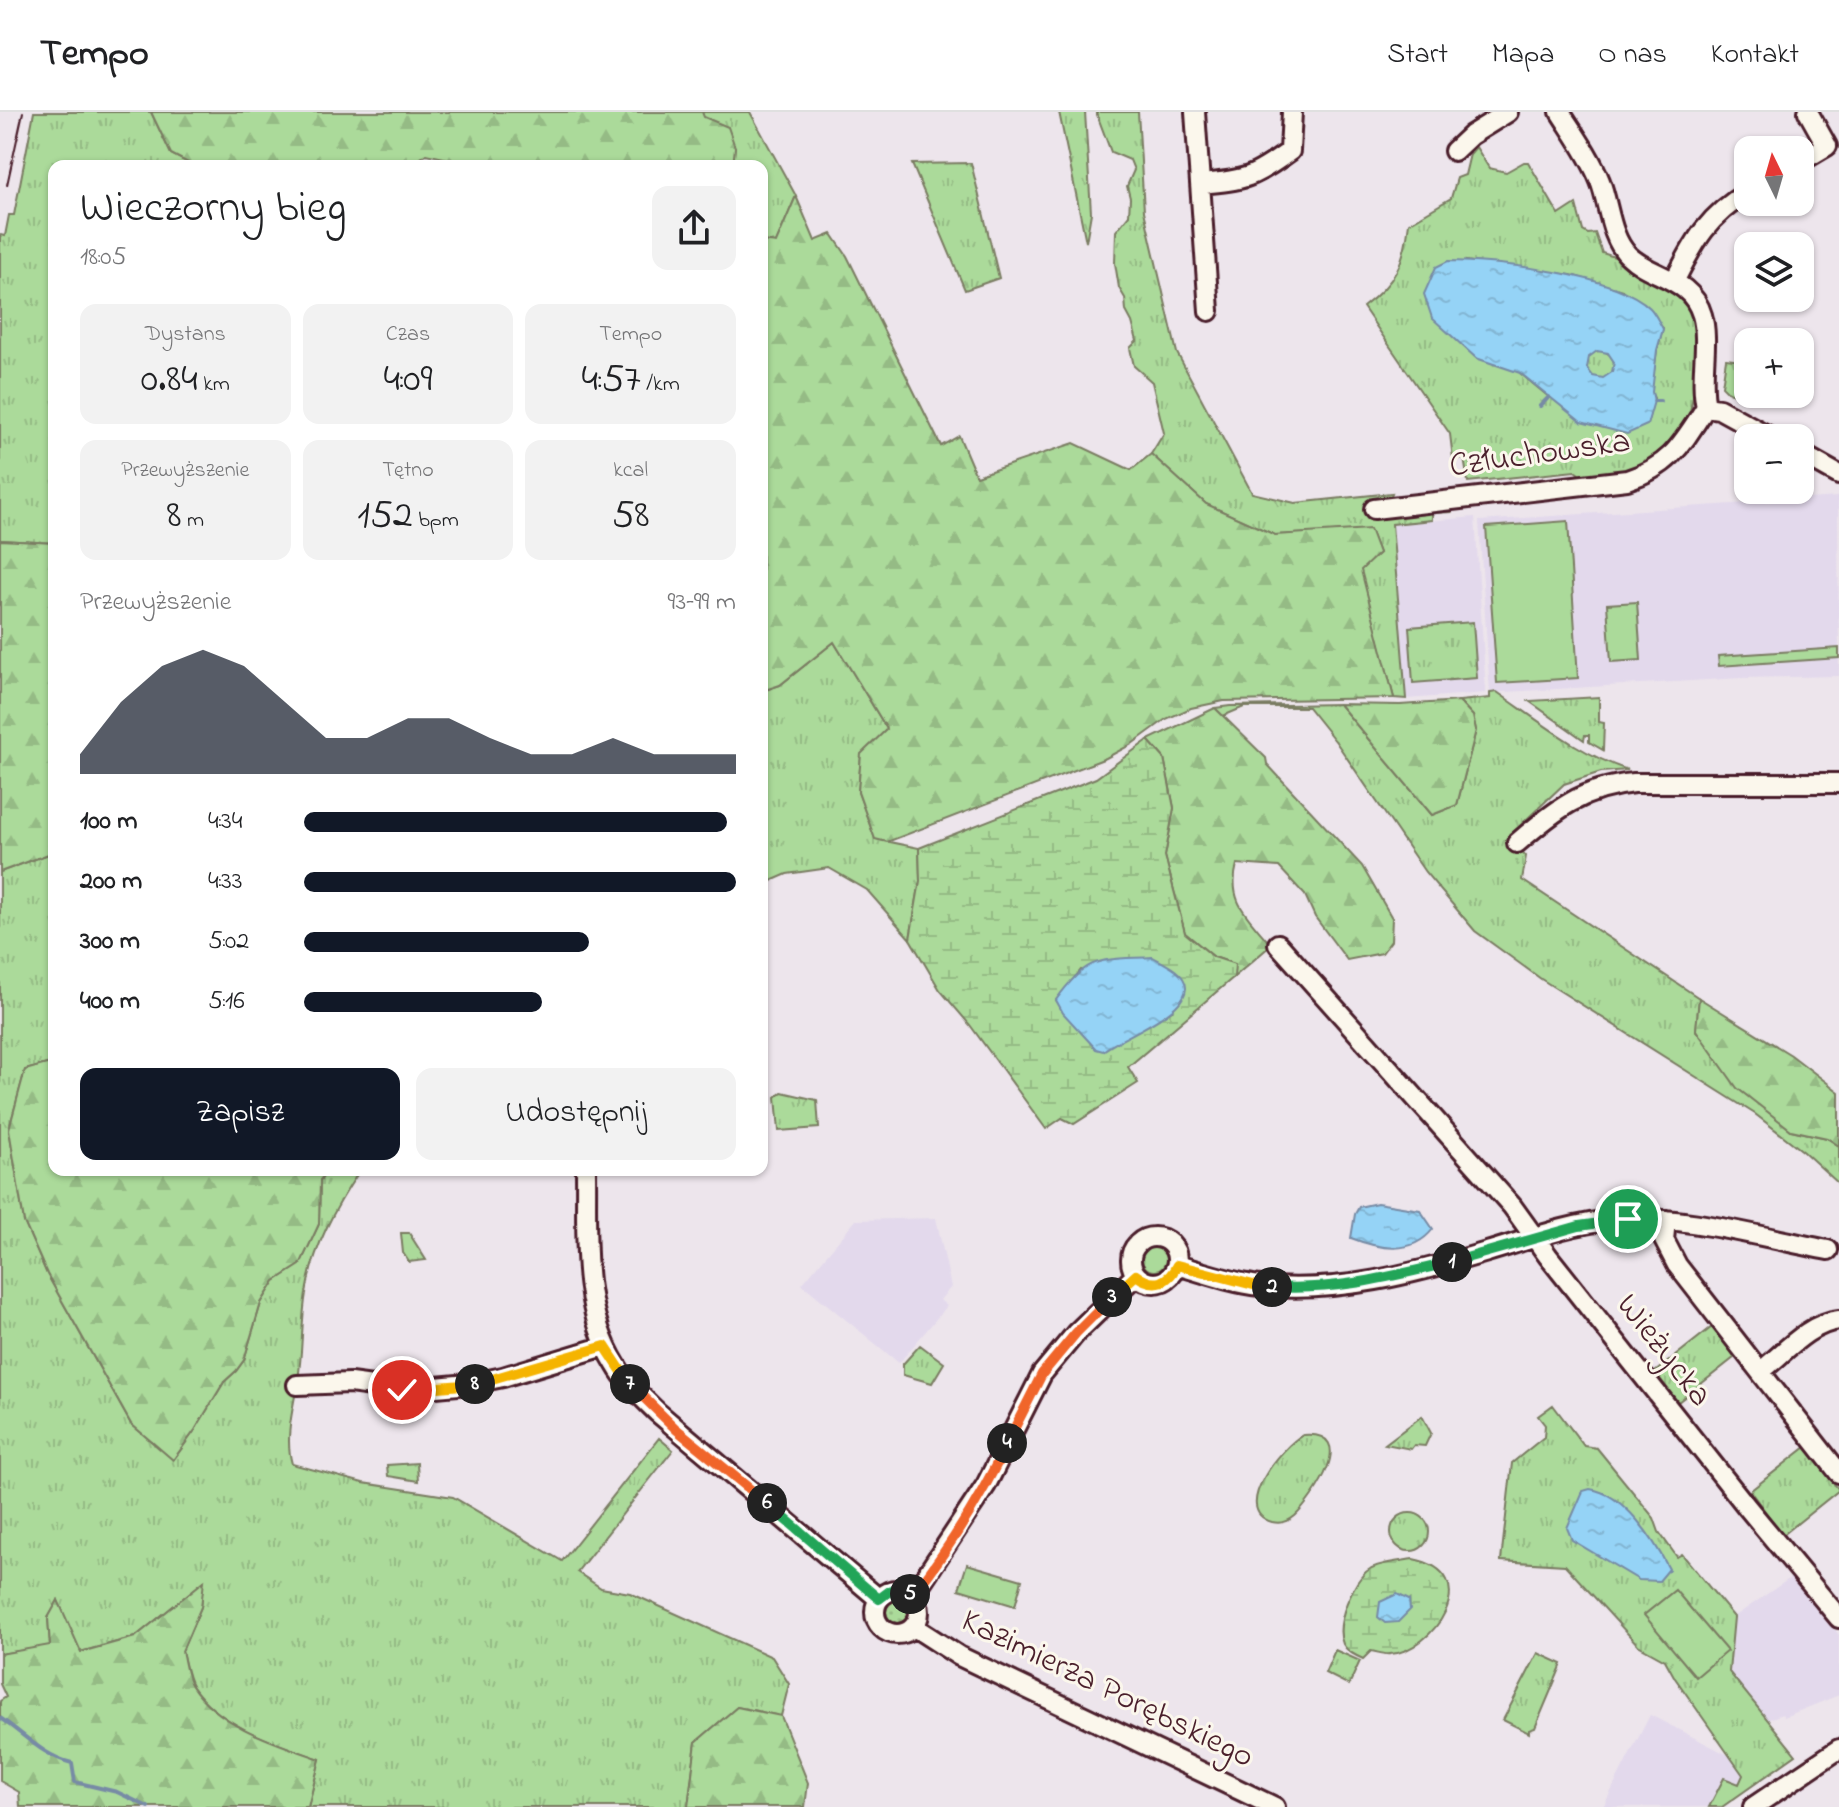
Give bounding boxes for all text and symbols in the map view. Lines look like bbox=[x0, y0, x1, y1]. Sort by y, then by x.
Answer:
text: Tempo bbox=[40, 27, 149, 83]
text: Start bbox=[1387, 35, 1448, 76]
text: Mapa bbox=[1492, 35, 1554, 76]
text: O nas bbox=[1598, 35, 1667, 76]
text: Kontakt bbox=[1711, 35, 1799, 76]
north arrow bbox=[1734, 136, 1814, 216]
map controls bbox=[1734, 136, 1814, 504]
text: Wieczorny bieg bbox=[80, 177, 346, 241]
button: share bbox=[652, 186, 736, 270]
button: layers bbox=[1734, 232, 1814, 312]
text: 18:05 bbox=[80, 239, 126, 277]
text: Dystans bbox=[145, 319, 226, 351]
text: Czas bbox=[386, 319, 430, 351]
text: Tempo bbox=[599, 319, 662, 351]
button: + bbox=[1734, 328, 1814, 408]
text: 0.84 bbox=[141, 351, 198, 410]
text: 4:09 bbox=[383, 351, 433, 410]
text: 4:57 bbox=[582, 351, 641, 410]
text: km bbox=[198, 369, 230, 401]
text: /km bbox=[641, 369, 680, 401]
street label: Człuchowska bbox=[1447, 418, 1633, 492]
button: − bbox=[1734, 424, 1814, 504]
text: Przewyższenie bbox=[121, 455, 249, 487]
text: Tętno bbox=[382, 455, 434, 487]
text: kcal bbox=[613, 455, 648, 487]
text: 8 bbox=[167, 487, 182, 546]
text: 152 bbox=[357, 487, 413, 546]
text: 58 bbox=[612, 487, 650, 546]
text: m bbox=[182, 505, 204, 537]
text: bpm bbox=[413, 505, 459, 537]
text: Przewyższenie bbox=[80, 584, 231, 622]
text: 93–99 m bbox=[668, 584, 736, 622]
text: 100 m bbox=[80, 803, 137, 841]
text: 4:34 bbox=[208, 803, 242, 841]
text: 200 m bbox=[80, 863, 142, 901]
text: 4:33 bbox=[208, 863, 242, 901]
text: 300 m bbox=[80, 923, 140, 961]
text: 5:02 bbox=[208, 923, 249, 961]
text: 400 m bbox=[80, 983, 140, 1021]
text: 5:16 bbox=[208, 983, 245, 1021]
button: Zapisz bbox=[80, 1068, 400, 1160]
button: Udostępnij bbox=[416, 1068, 736, 1160]
pin bbox=[1594, 1185, 1662, 1253]
icon: arrive bbox=[1606, 1197, 1650, 1241]
pin: 1 bbox=[1432, 1242, 1472, 1282]
text: 1 bbox=[1449, 1246, 1456, 1278]
pin: 2 bbox=[1252, 1267, 1292, 1307]
text: 2 bbox=[1267, 1271, 1277, 1303]
pin: 3 bbox=[1092, 1277, 1132, 1317]
text: 3 bbox=[1107, 1281, 1117, 1313]
street label: Wieżycka bbox=[1603, 1284, 1723, 1418]
pin bbox=[368, 1356, 436, 1424]
pin: 8 bbox=[455, 1364, 495, 1404]
pin: 7 bbox=[610, 1364, 650, 1404]
icon: check bbox=[380, 1368, 424, 1412]
text: 8 bbox=[471, 1368, 479, 1400]
text: 7 bbox=[625, 1368, 635, 1400]
pin: 4 bbox=[987, 1423, 1027, 1463]
text: 4 bbox=[1002, 1427, 1012, 1459]
pin: 6 bbox=[747, 1483, 787, 1523]
text: 6 bbox=[762, 1487, 772, 1519]
pin: 5 bbox=[890, 1574, 930, 1614]
text: 5 bbox=[904, 1578, 916, 1610]
street label: Kazimierza Porębskiego bbox=[952, 1597, 1262, 1783]

